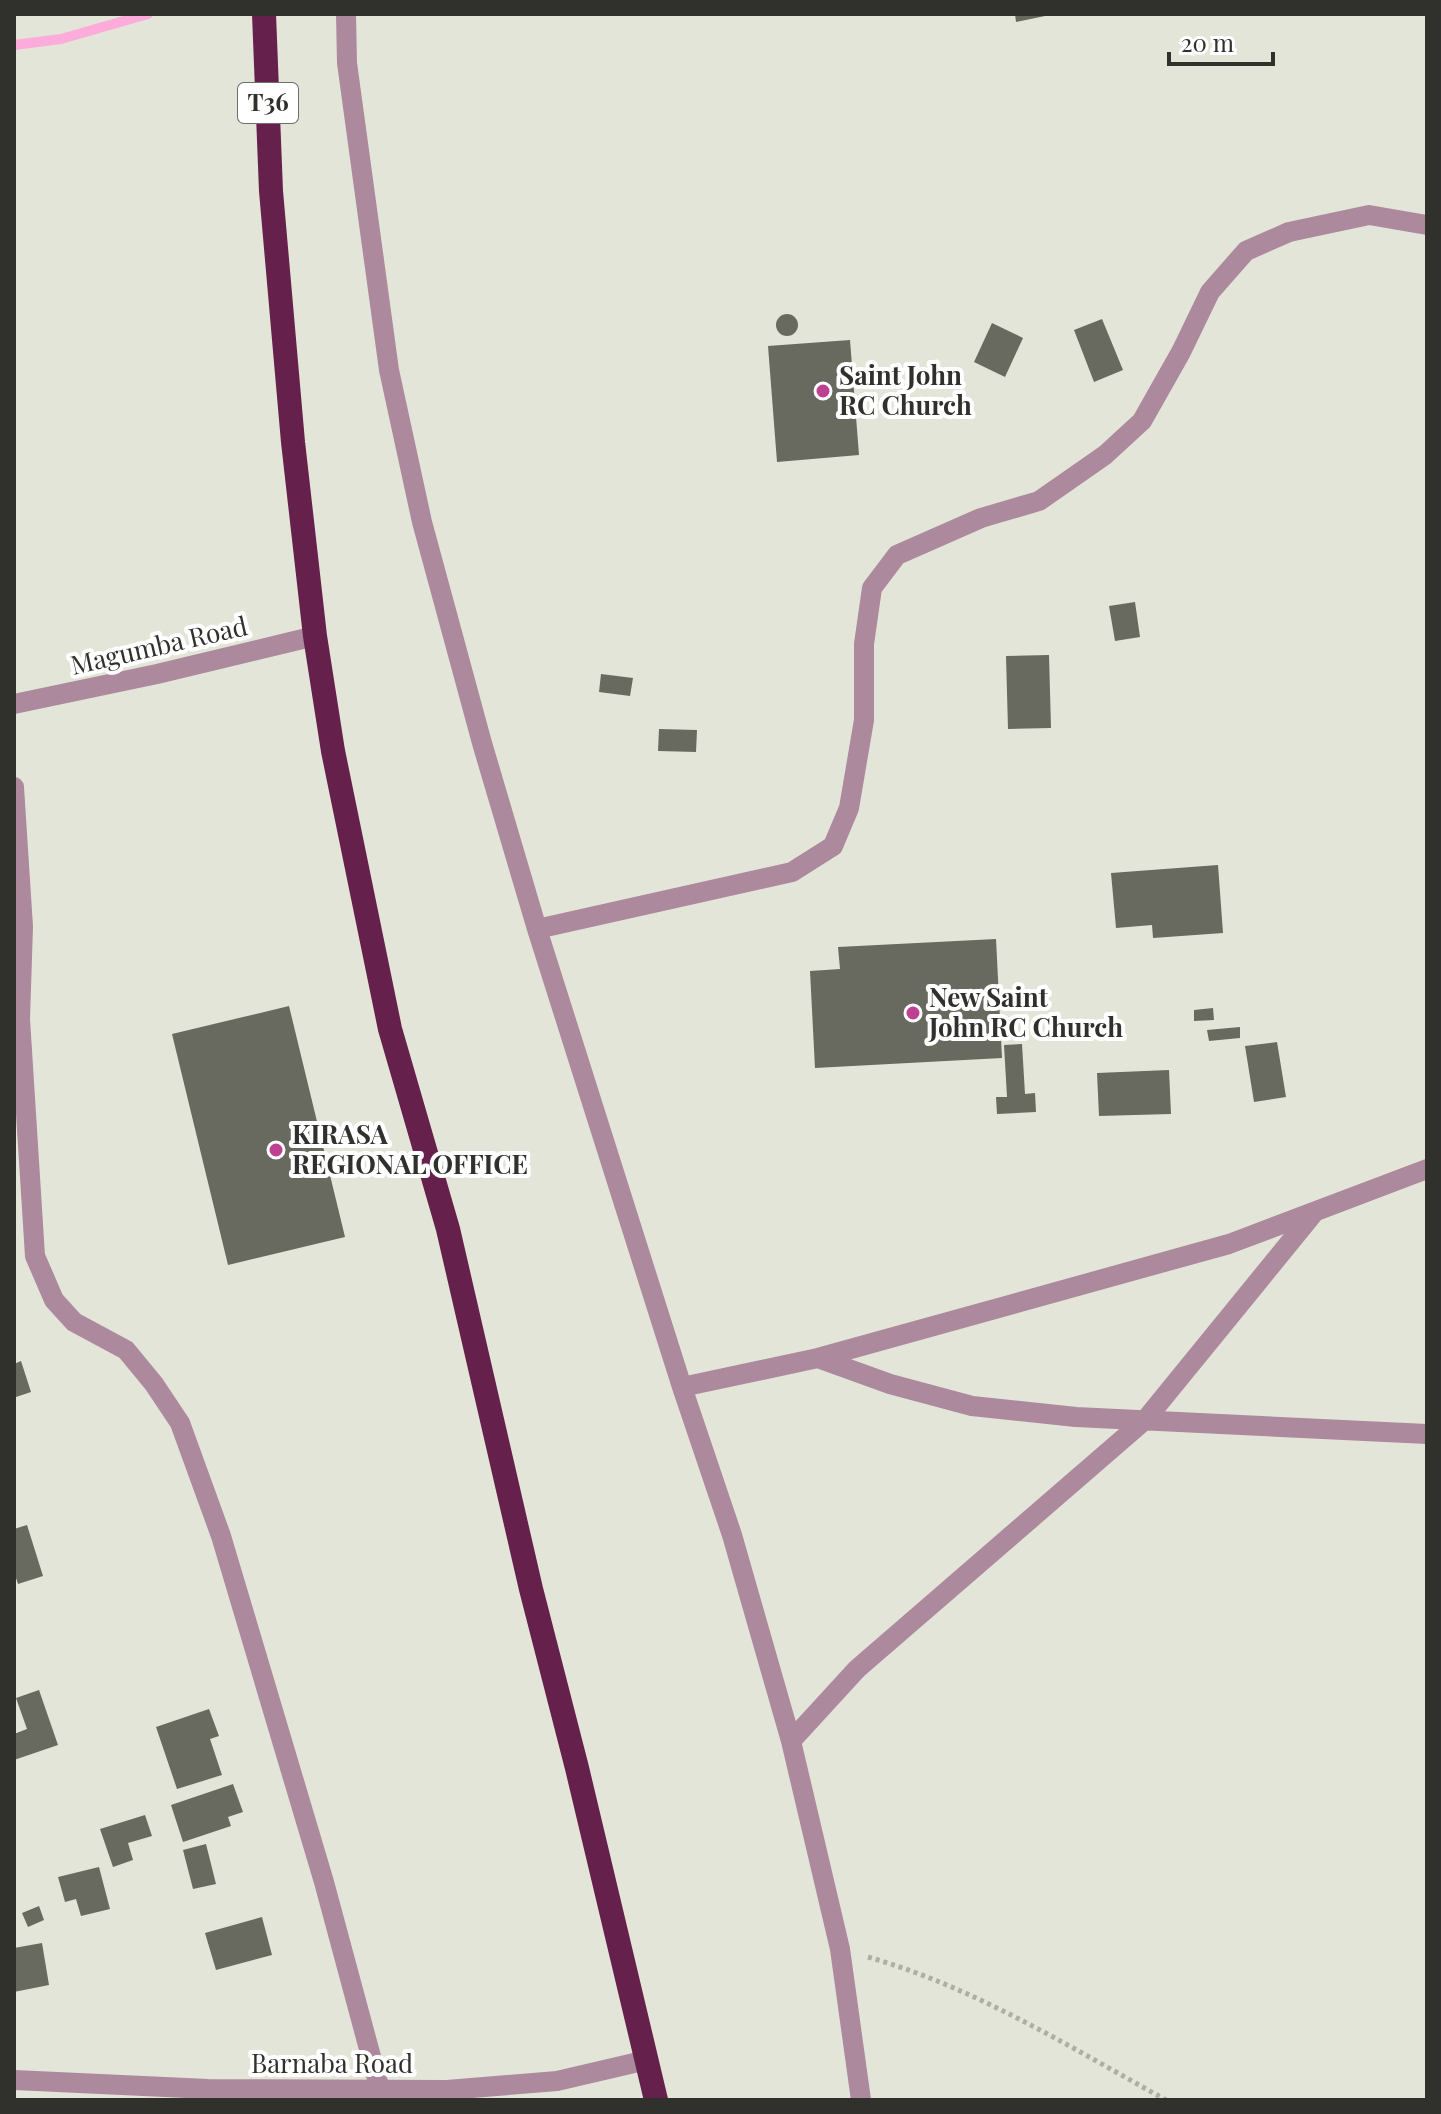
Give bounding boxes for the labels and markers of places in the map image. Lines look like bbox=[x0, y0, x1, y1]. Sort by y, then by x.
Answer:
place label: Saint John RC Church bbox=[839, 357, 972, 422]
marker: Saint John RC Church bbox=[814, 382, 832, 400]
place label: New Saint John RC Church bbox=[928, 979, 1123, 1044]
marker: New Saint John RC Church bbox=[904, 1004, 922, 1022]
place label: KIRASA REGIONAL OFFICE bbox=[292, 1116, 528, 1181]
marker: KIRASA REGIONAL OFFICE bbox=[267, 1141, 285, 1159]

